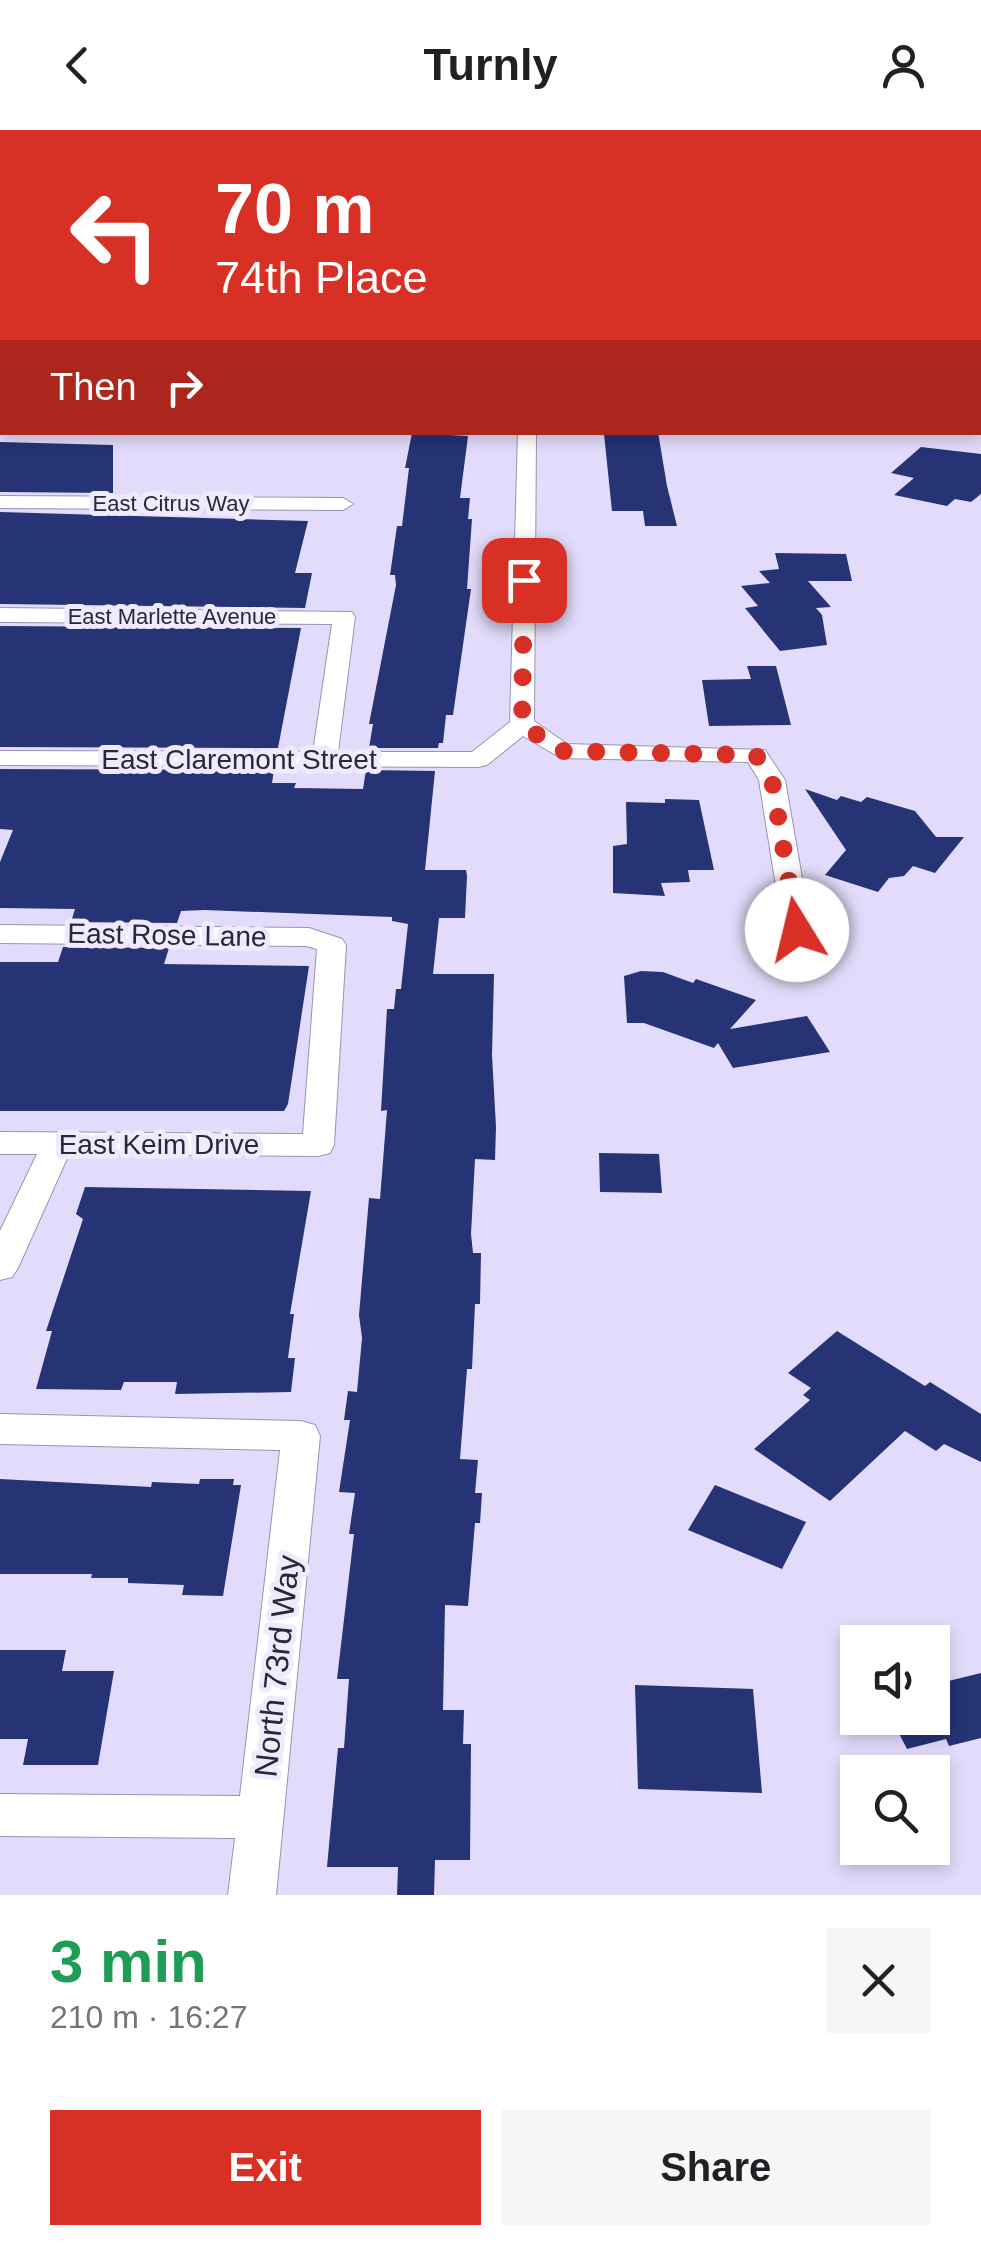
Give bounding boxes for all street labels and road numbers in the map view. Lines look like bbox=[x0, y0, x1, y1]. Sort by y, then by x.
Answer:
street label: East Citrus Way bbox=[93, 491, 249, 516]
street label: East Marlette Avenue bbox=[68, 604, 276, 629]
street label: East Claremont Street bbox=[101, 744, 377, 775]
street label: East Rose Lane bbox=[67, 918, 267, 952]
street label: East Keim Drive bbox=[59, 1129, 259, 1160]
street label: North 73rd Way bbox=[247, 1553, 307, 1779]

